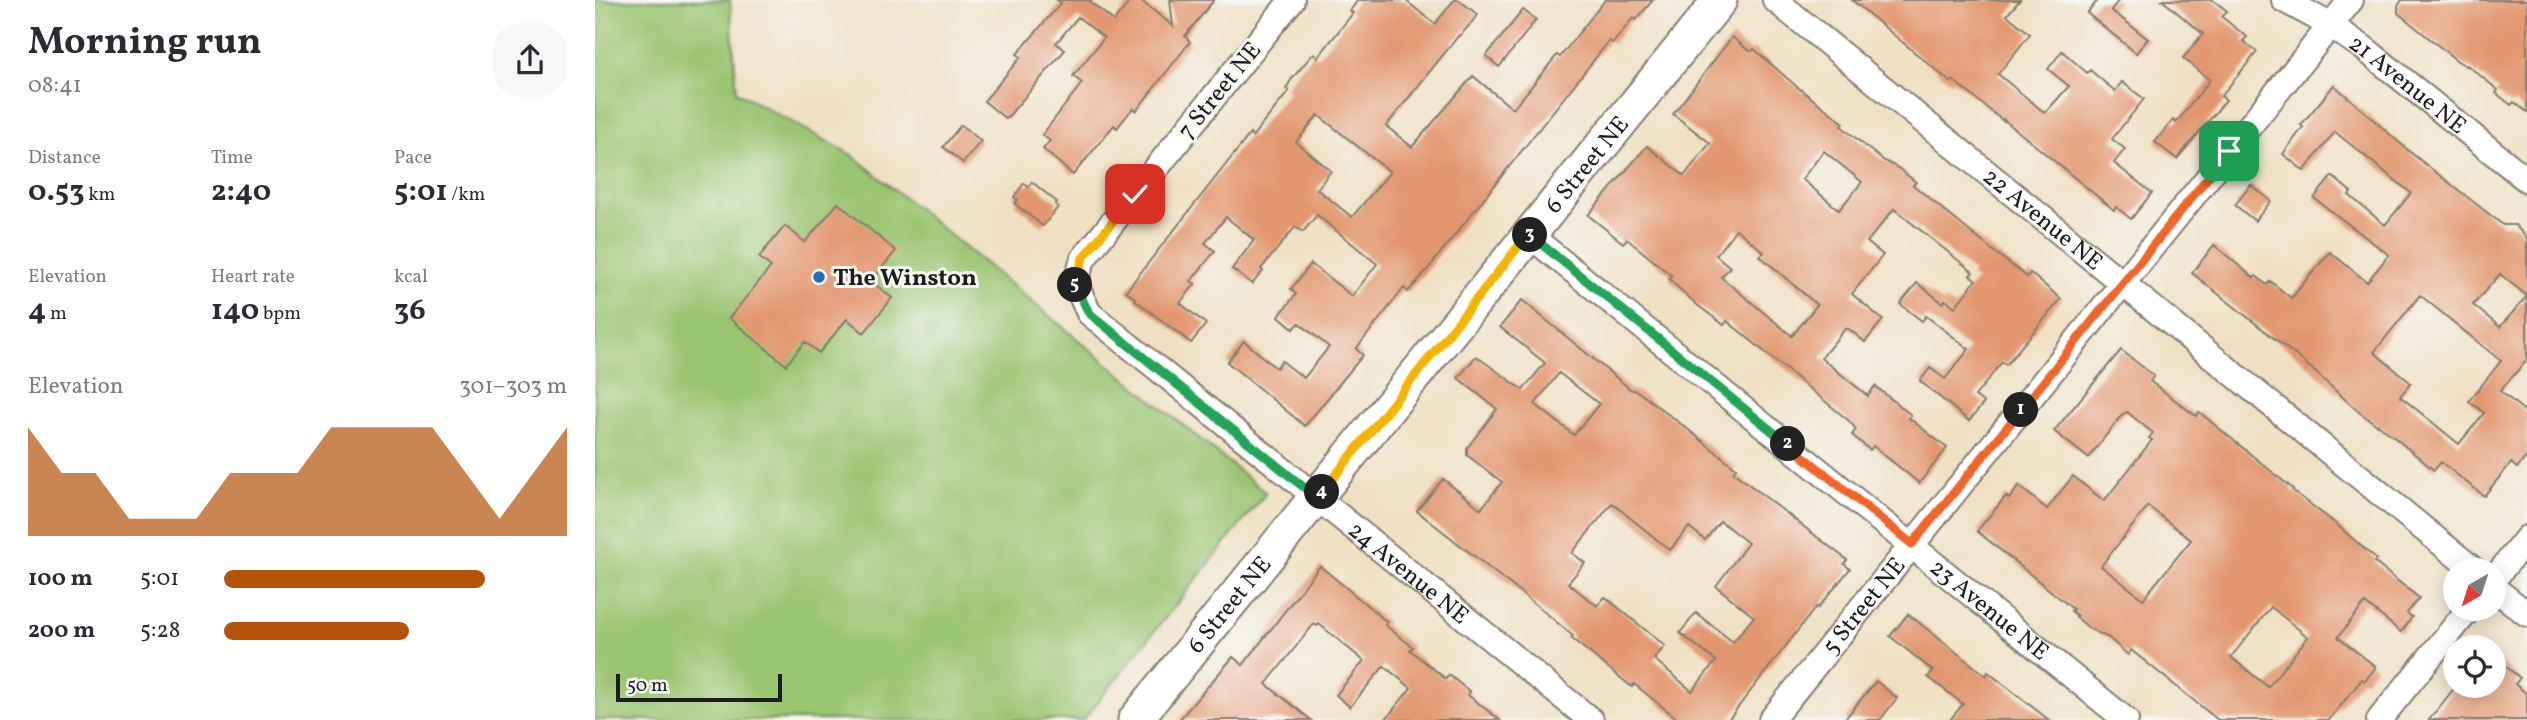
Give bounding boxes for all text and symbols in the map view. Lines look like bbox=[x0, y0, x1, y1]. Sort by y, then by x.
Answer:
text: Morning run bbox=[28, 17, 262, 70]
button: share bbox=[493, 23, 567, 97]
street label: 21 Avenue NE bbox=[2341, 28, 2473, 143]
street label: 7 Street NE bbox=[1171, 35, 1270, 147]
text: 08:41 bbox=[28, 70, 82, 102]
street label: 6 Street NE bbox=[1538, 109, 1638, 222]
pin bbox=[2199, 121, 2259, 181]
icon: arrive bbox=[2210, 132, 2248, 170]
text: Distance bbox=[28, 145, 101, 171]
text: Time bbox=[211, 145, 253, 171]
text: Pace bbox=[394, 145, 432, 171]
street label: 22 Avenue NE bbox=[1974, 161, 2109, 280]
pin bbox=[1105, 164, 1165, 224]
text: 0.53 bbox=[28, 171, 84, 213]
text: 2:40 bbox=[211, 171, 271, 213]
text: 5:01 bbox=[394, 171, 448, 213]
icon: check bbox=[1116, 175, 1154, 213]
text: km bbox=[84, 182, 115, 208]
text: /km bbox=[448, 182, 485, 208]
pin: 3 bbox=[1513, 218, 1548, 252]
text: 3 bbox=[1525, 221, 1534, 247]
place label: The Winston bbox=[833, 262, 977, 296]
text: Elevation bbox=[28, 264, 107, 290]
text: Heart rate bbox=[211, 264, 295, 290]
text: kcal bbox=[394, 264, 428, 290]
pin: 5 bbox=[1057, 268, 1093, 302]
marker: The Winston bbox=[811, 269, 827, 285]
text: 5 bbox=[1070, 271, 1079, 297]
text: 4 bbox=[28, 290, 46, 332]
text: 140 bbox=[211, 290, 259, 332]
text: 36 bbox=[394, 290, 426, 332]
text: m bbox=[46, 301, 67, 327]
text: bpm bbox=[259, 301, 301, 327]
text: Elevation bbox=[28, 371, 124, 403]
text: 301–303 m bbox=[459, 371, 567, 403]
pin: 1 bbox=[2003, 392, 2039, 428]
text: 1 bbox=[2017, 396, 2024, 422]
pin: 2 bbox=[1771, 426, 1805, 462]
text: 2 bbox=[1783, 430, 1792, 456]
pin: 4 bbox=[1305, 475, 1339, 510]
text: 4 bbox=[1316, 478, 1327, 504]
street label: 24 Avenue NE bbox=[1340, 514, 1475, 633]
street label: 6 Street NE bbox=[1180, 549, 1281, 662]
street label: 5 Street NE bbox=[1815, 551, 1915, 663]
street label: 23 Avenue NE bbox=[1922, 552, 2055, 670]
north arrow bbox=[2443, 558, 2506, 621]
map controls bbox=[2443, 558, 2506, 698]
text: 100 m bbox=[28, 563, 93, 595]
text: 5:01 bbox=[140, 563, 179, 595]
text: 200 m bbox=[28, 615, 95, 647]
text: 5:28 bbox=[140, 615, 181, 647]
button: locate bbox=[2443, 635, 2506, 698]
scale bar bbox=[616, 671, 782, 703]
text: 50 m bbox=[627, 673, 668, 699]

